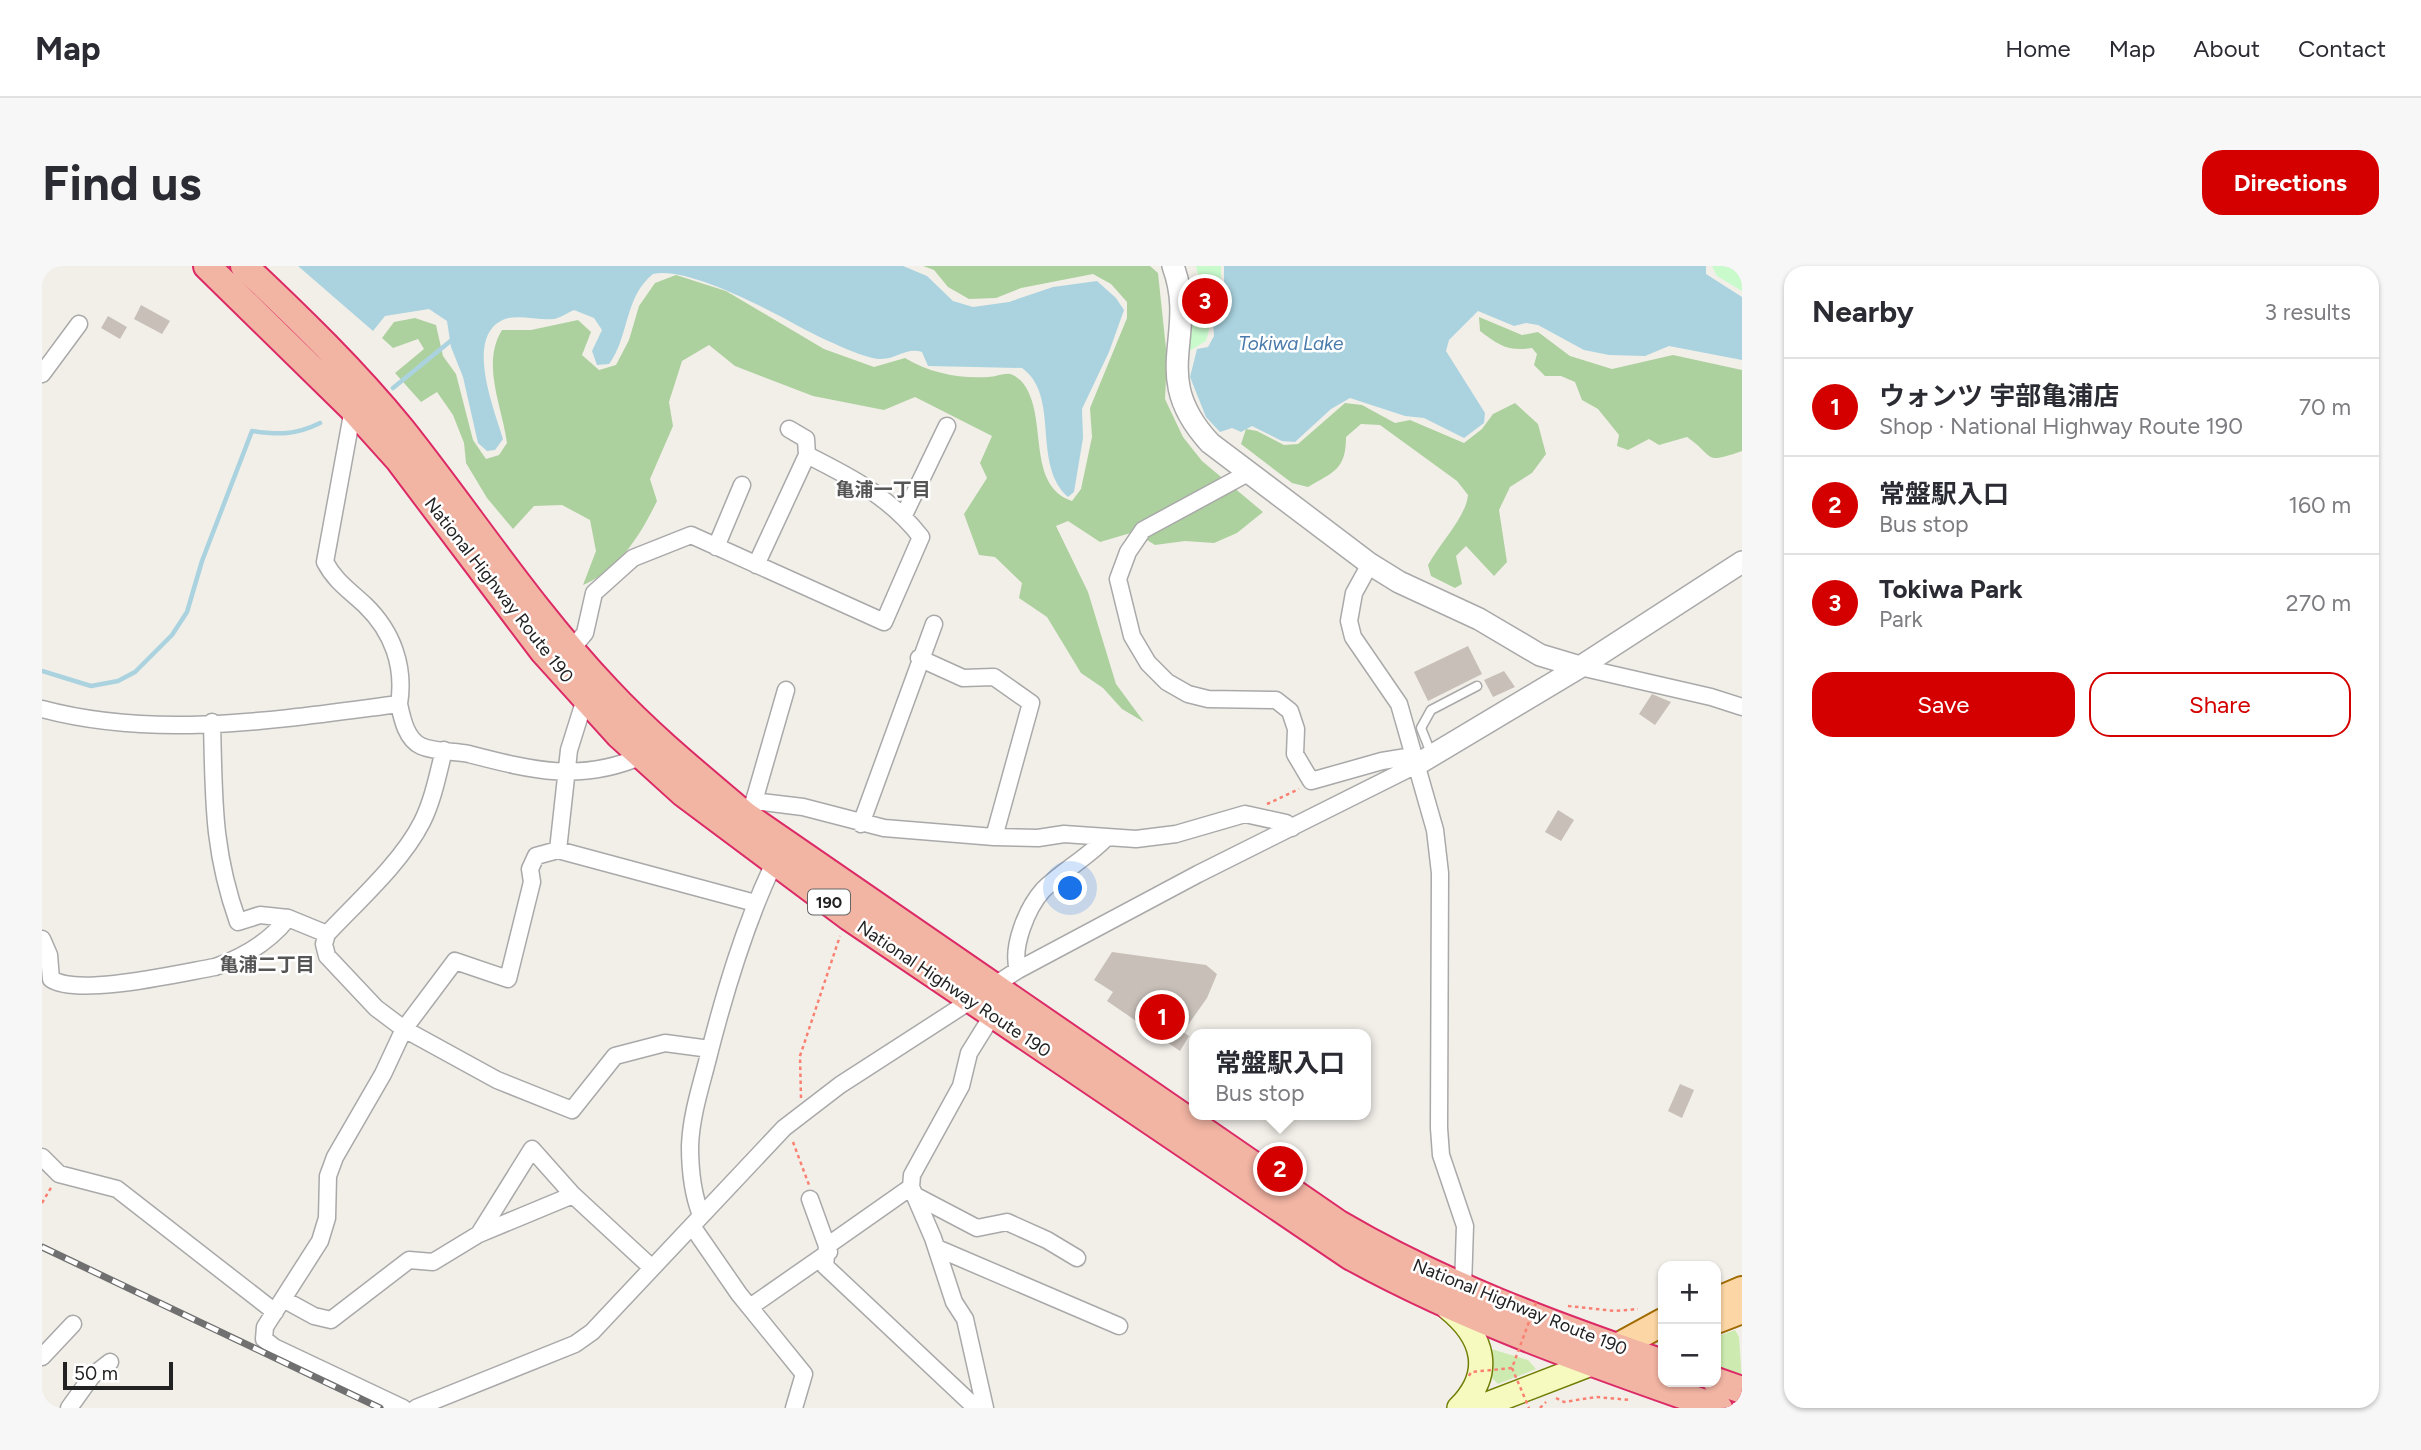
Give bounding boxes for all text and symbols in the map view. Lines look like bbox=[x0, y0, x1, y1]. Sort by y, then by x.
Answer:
text: Map bbox=[35, 29, 101, 68]
text: Home bbox=[2005, 34, 2071, 63]
text: Map bbox=[2109, 34, 2155, 63]
text: About bbox=[2193, 34, 2260, 63]
text: Contact bbox=[2298, 34, 2386, 63]
button: Directions bbox=[2202, 150, 2379, 215]
text: Find us bbox=[42, 153, 201, 212]
pin: 3 bbox=[1182, 275, 1228, 327]
text: Nearby bbox=[1812, 293, 1914, 330]
text: 3 results bbox=[2264, 298, 2351, 326]
water label: Tokiwa Lake bbox=[1239, 332, 1344, 355]
text: ウォンツ 宇部亀浦店 bbox=[1879, 380, 2119, 412]
text: 1 bbox=[1830, 393, 1840, 421]
text: 70 m bbox=[2299, 393, 2351, 421]
text: Shop · National Highway Route 190 bbox=[1879, 412, 2243, 440]
district label: 亀浦一丁目 bbox=[835, 478, 931, 501]
text: 常盤駅入口 bbox=[1879, 478, 2009, 510]
text: 2 bbox=[1828, 491, 1842, 519]
text: 160 m bbox=[2288, 491, 2351, 519]
street label: National Highway Route 190 bbox=[420, 493, 578, 687]
text: Bus stop bbox=[1879, 510, 1969, 538]
text: Tokiwa Park bbox=[1879, 573, 2023, 605]
text: 3 bbox=[1829, 589, 1841, 617]
text: 270 m bbox=[2286, 589, 2351, 617]
text: Park bbox=[1879, 605, 1923, 633]
button: Save bbox=[1812, 672, 2075, 737]
button: Share bbox=[2089, 672, 2351, 737]
your location bbox=[1053, 871, 1087, 905]
road number: 190 bbox=[808, 890, 850, 915]
street label: National Highway Route 190 bbox=[853, 916, 1055, 1062]
district label: 亀浦二丁目 bbox=[219, 953, 315, 976]
pin: 1 bbox=[1139, 991, 1185, 1043]
popup bbox=[1189, 1029, 1371, 1120]
text: 常盤駅入口 bbox=[1215, 1047, 1345, 1079]
text: Bus stop bbox=[1215, 1079, 1305, 1107]
pin: 2 bbox=[1257, 1143, 1303, 1195]
street label: National Highway Route 190 bbox=[1410, 1254, 1630, 1360]
map controls bbox=[1658, 1261, 1721, 1387]
button: + bbox=[1658, 1261, 1721, 1324]
button: − bbox=[1658, 1324, 1721, 1387]
scale bar bbox=[63, 1359, 173, 1391]
text: 50 m bbox=[74, 1362, 118, 1385]

